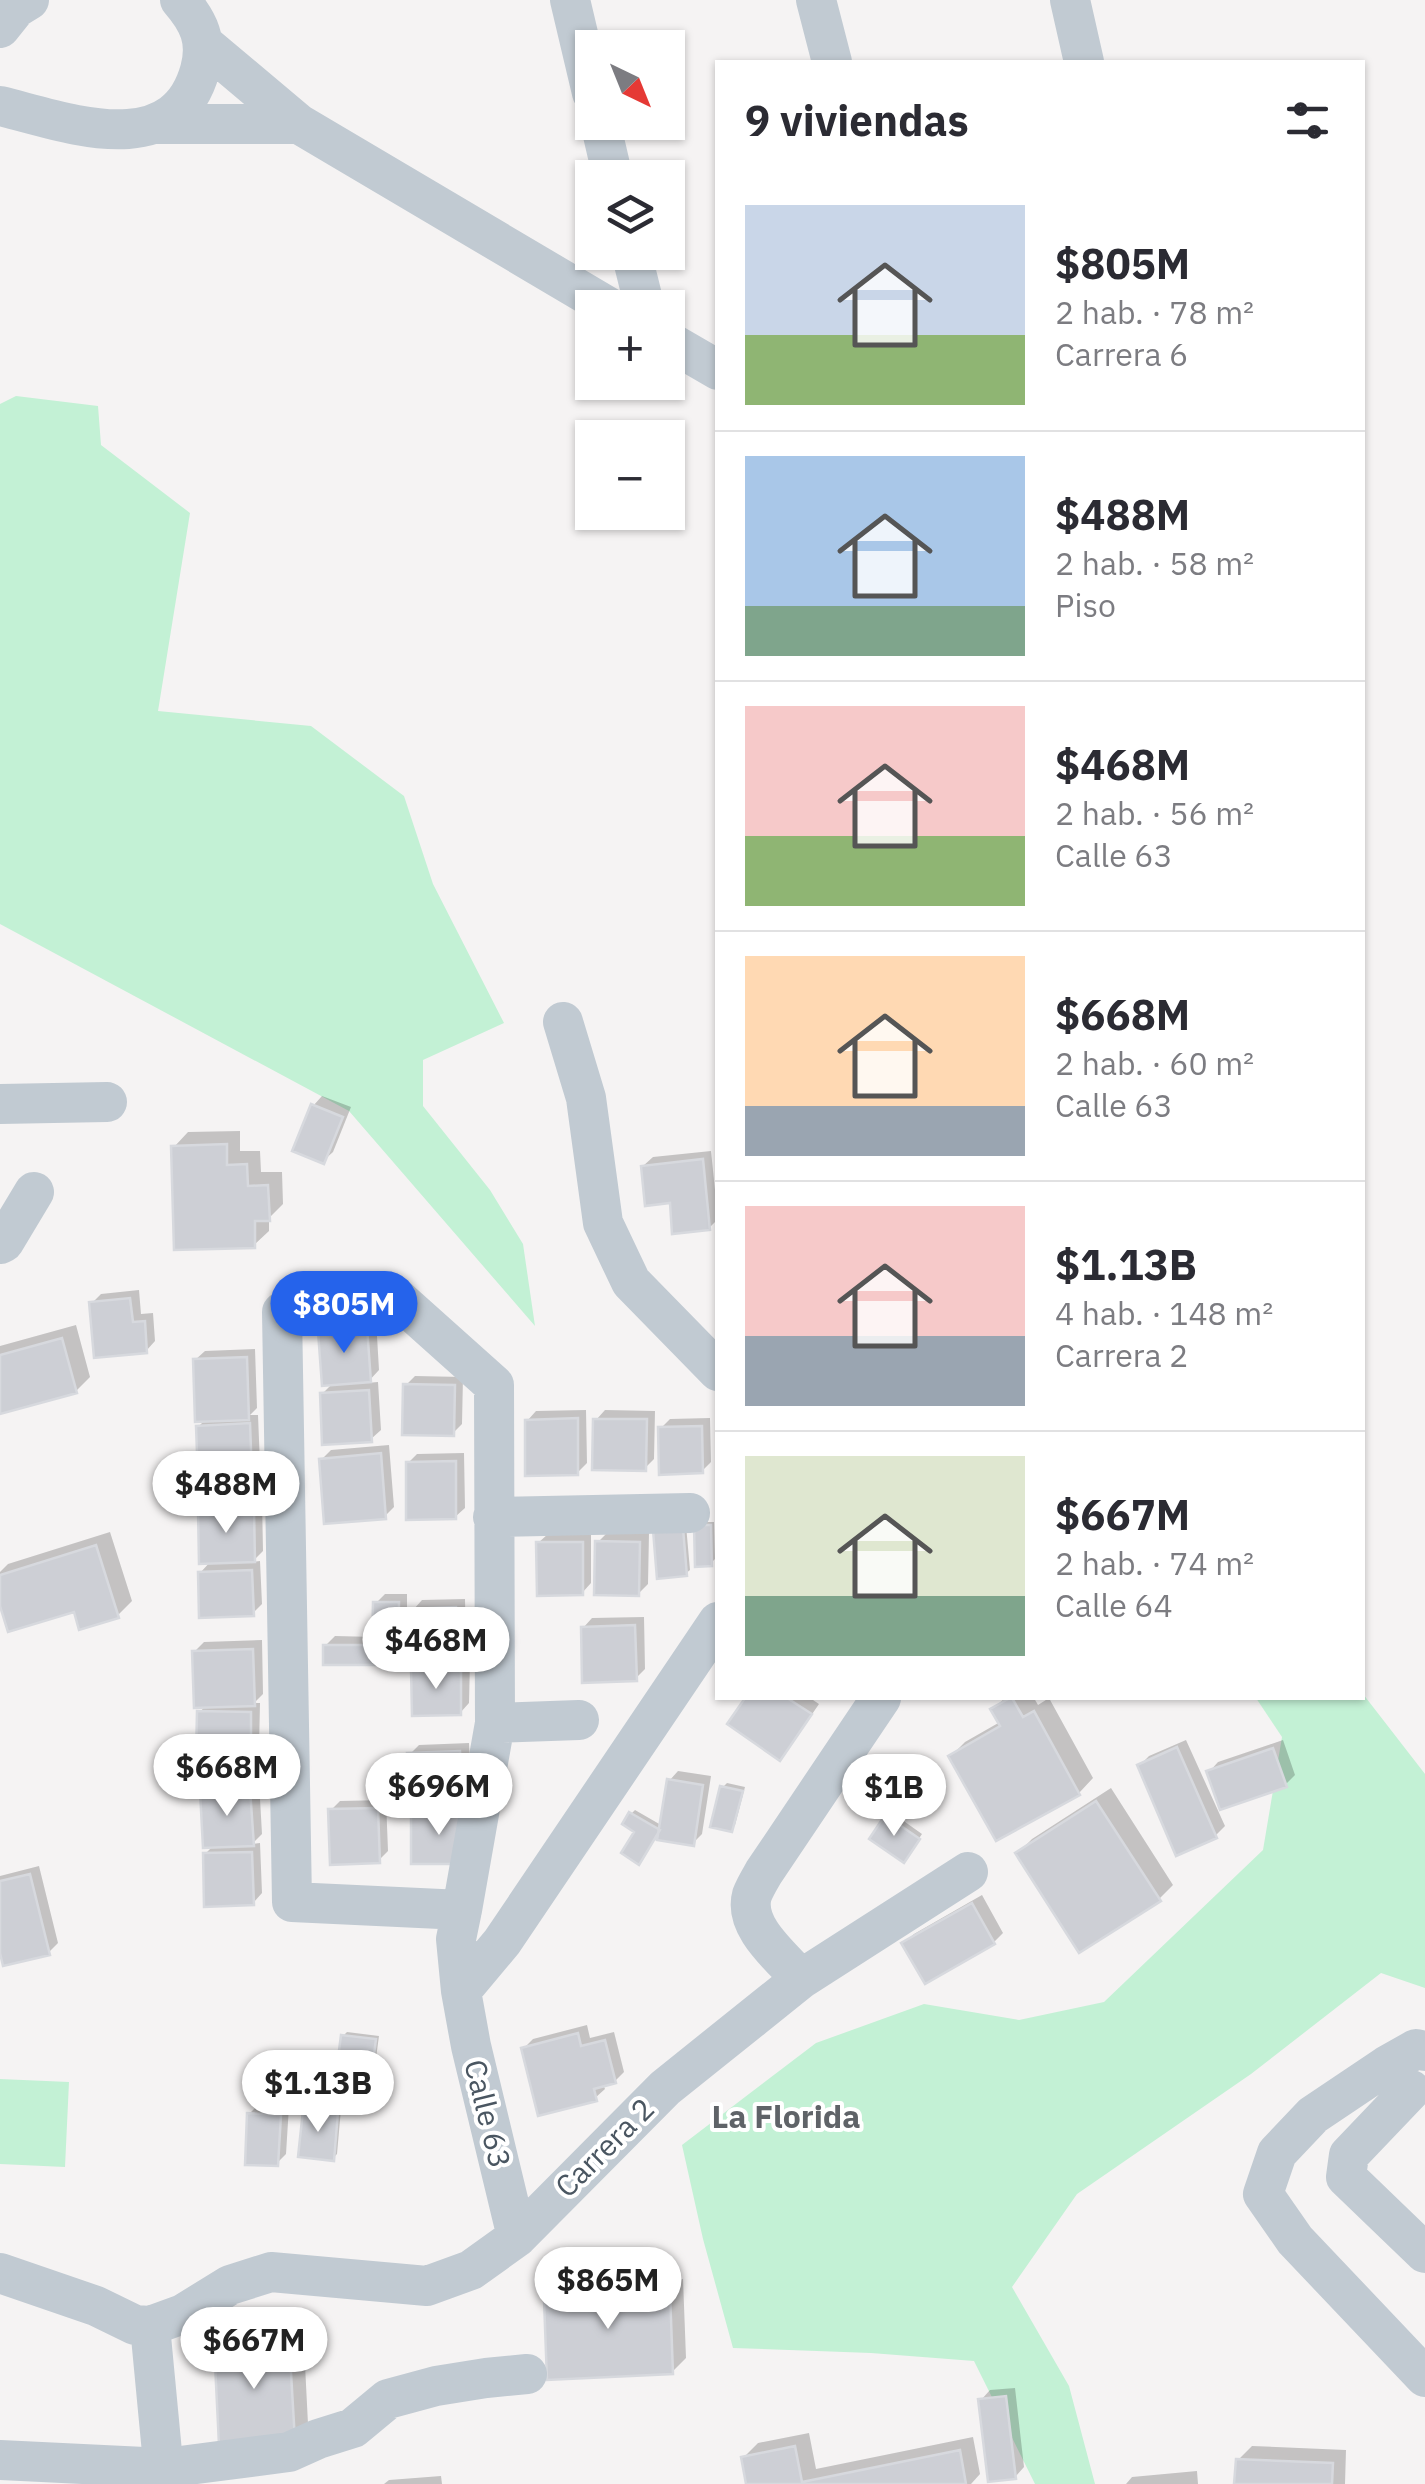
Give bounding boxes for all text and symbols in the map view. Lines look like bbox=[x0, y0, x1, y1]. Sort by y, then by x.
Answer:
north arrow bbox=[575, 30, 685, 140]
map controls bbox=[575, 30, 685, 530]
text: 9 viviendas bbox=[745, 93, 969, 148]
icon: filters bbox=[1280, 93, 1335, 148]
button: layers bbox=[575, 160, 685, 270]
text: $805M bbox=[1055, 236, 1190, 291]
icon: home bbox=[825, 245, 945, 365]
button: + bbox=[575, 290, 685, 400]
text: 2 hab. · 78 m² bbox=[1055, 291, 1254, 333]
text: Carrera 6 bbox=[1055, 333, 1188, 375]
button: − bbox=[575, 420, 685, 530]
text: $488M bbox=[1055, 487, 1190, 542]
icon: home bbox=[825, 496, 945, 616]
text: 2 hab. · 58 m² bbox=[1055, 542, 1254, 584]
text: Piso bbox=[1055, 584, 1116, 626]
text: $468M bbox=[1055, 737, 1190, 792]
icon: home bbox=[825, 746, 945, 866]
text: 2 hab. · 56 m² bbox=[1055, 792, 1254, 834]
text: Calle 63 bbox=[1055, 834, 1173, 876]
text: $668M bbox=[1055, 987, 1190, 1042]
icon: home bbox=[825, 996, 945, 1116]
text: 2 hab. · 60 m² bbox=[1055, 1042, 1254, 1084]
text: Calle 63 bbox=[1055, 1084, 1173, 1126]
text: $1.13B bbox=[1055, 1237, 1197, 1292]
icon: home bbox=[825, 1246, 945, 1366]
pin: $805M bbox=[274, 1271, 414, 1356]
text: $805M bbox=[292, 1282, 396, 1324]
text: 4 hab. · 148 m² bbox=[1055, 1292, 1273, 1334]
text: Carrera 2 bbox=[1055, 1334, 1188, 1376]
pin: $488M bbox=[156, 1451, 296, 1536]
text: $488M bbox=[174, 1462, 278, 1504]
text: $667M bbox=[1055, 1487, 1190, 1542]
icon: home bbox=[825, 1496, 945, 1616]
text: 2 hab. · 74 m² bbox=[1055, 1542, 1254, 1584]
text: Calle 64 bbox=[1055, 1584, 1173, 1626]
pin: $468M bbox=[366, 1607, 506, 1692]
text: $468M bbox=[384, 1618, 488, 1660]
pin: $668M bbox=[157, 1734, 297, 1819]
text: $668M bbox=[175, 1745, 279, 1787]
pin: $696M bbox=[369, 1753, 509, 1838]
pin: $1B bbox=[846, 1754, 942, 1839]
text: $696M bbox=[387, 1764, 491, 1806]
text: $1B bbox=[864, 1765, 924, 1807]
pin: $1.13B bbox=[237, 2050, 399, 2135]
street label: Calle 63 bbox=[456, 2055, 521, 2172]
text: $1.13B bbox=[264, 2061, 372, 2103]
street label: Carrera 2 bbox=[546, 2089, 662, 2205]
district label: La Florida bbox=[711, 2095, 861, 2137]
pin: $865M bbox=[538, 2247, 678, 2332]
text: $865M bbox=[556, 2258, 660, 2300]
pin: $667M bbox=[184, 2307, 324, 2392]
text: $667M bbox=[202, 2318, 306, 2360]

